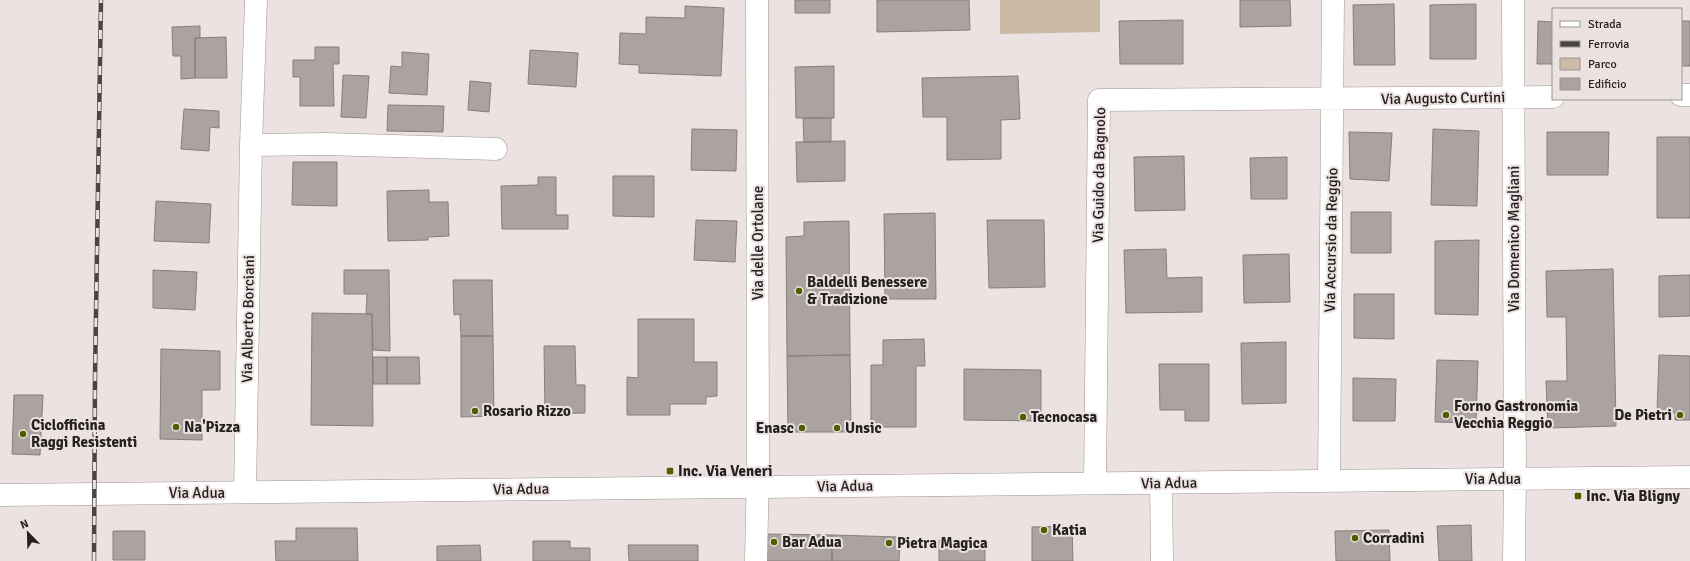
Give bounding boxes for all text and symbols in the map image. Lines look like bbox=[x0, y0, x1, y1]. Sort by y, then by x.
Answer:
legend bbox=[1552, 8, 1682, 100]
text: Strada bbox=[1588, 17, 1622, 32]
text: Ferrovia bbox=[1588, 37, 1629, 52]
text: Parco bbox=[1588, 57, 1617, 72]
text: Edificio bbox=[1588, 77, 1626, 92]
street label: Via Augusto Curtini bbox=[1381, 88, 1505, 108]
street label: Via Guido da Bagnolo bbox=[1089, 107, 1109, 243]
street label: Via Domenico Magliani bbox=[1505, 166, 1523, 312]
street label: Via Accursio da Reggio bbox=[1321, 167, 1341, 313]
street label: Via delle Ortolane bbox=[749, 186, 767, 300]
street label: Via Alberto Borciani bbox=[238, 255, 258, 383]
place label: Baldelli Benessere & Tradizione bbox=[807, 273, 927, 308]
marker: Baldelli Benessere & Tradizione bbox=[794, 286, 804, 296]
place label: Forno Gastronomia Vecchia Reggio bbox=[1454, 397, 1579, 432]
place label: Rosario Rizzo bbox=[483, 402, 571, 420]
marker: Rosario Rizzo bbox=[470, 406, 480, 416]
place label: De Pietri bbox=[1614, 406, 1672, 424]
place label: Tecnocasa bbox=[1031, 408, 1097, 426]
marker: Forno Gastronomia Vecchia Reggio bbox=[1441, 410, 1451, 420]
marker: De Pietri bbox=[1675, 410, 1685, 420]
marker: Tecnocasa bbox=[1018, 412, 1028, 422]
place label: Ciclofficina Raggi Resistenti bbox=[31, 416, 137, 451]
place label: Na'Pizza bbox=[184, 418, 240, 436]
place label: Enasc bbox=[756, 419, 794, 437]
place label: Unsic bbox=[845, 419, 882, 437]
marker: Na'Pizza bbox=[171, 422, 181, 432]
marker: Enasc bbox=[797, 423, 807, 433]
marker: Unsic bbox=[832, 423, 842, 433]
marker: Ciclofficina Raggi Resistenti bbox=[18, 429, 28, 439]
place label: Inc. Via Veneri bbox=[678, 462, 772, 480]
marker: Inc. Via Veneri bbox=[665, 466, 675, 476]
street label: Via Adua bbox=[1465, 470, 1521, 488]
street label: Via Adua bbox=[1141, 474, 1197, 492]
street label: Via Adua bbox=[817, 477, 873, 495]
street label: Via Adua bbox=[493, 480, 549, 498]
street label: Via Adua bbox=[169, 484, 225, 502]
place label: Inc. Via Bligny bbox=[1586, 487, 1680, 505]
marker: Inc. Via Bligny bbox=[1573, 491, 1583, 501]
north arrow bbox=[8, 513, 48, 553]
text: N bbox=[18, 517, 30, 532]
place label: Katia bbox=[1052, 521, 1087, 539]
marker: Katia bbox=[1039, 525, 1049, 535]
place label: Corradini bbox=[1363, 529, 1425, 547]
place label: Bar Adua bbox=[782, 533, 842, 551]
marker: Corradini bbox=[1350, 533, 1360, 543]
place label: Pietra Magica bbox=[897, 534, 988, 552]
marker: Bar Adua bbox=[769, 537, 779, 547]
marker: Pietra Magica bbox=[884, 538, 894, 548]

